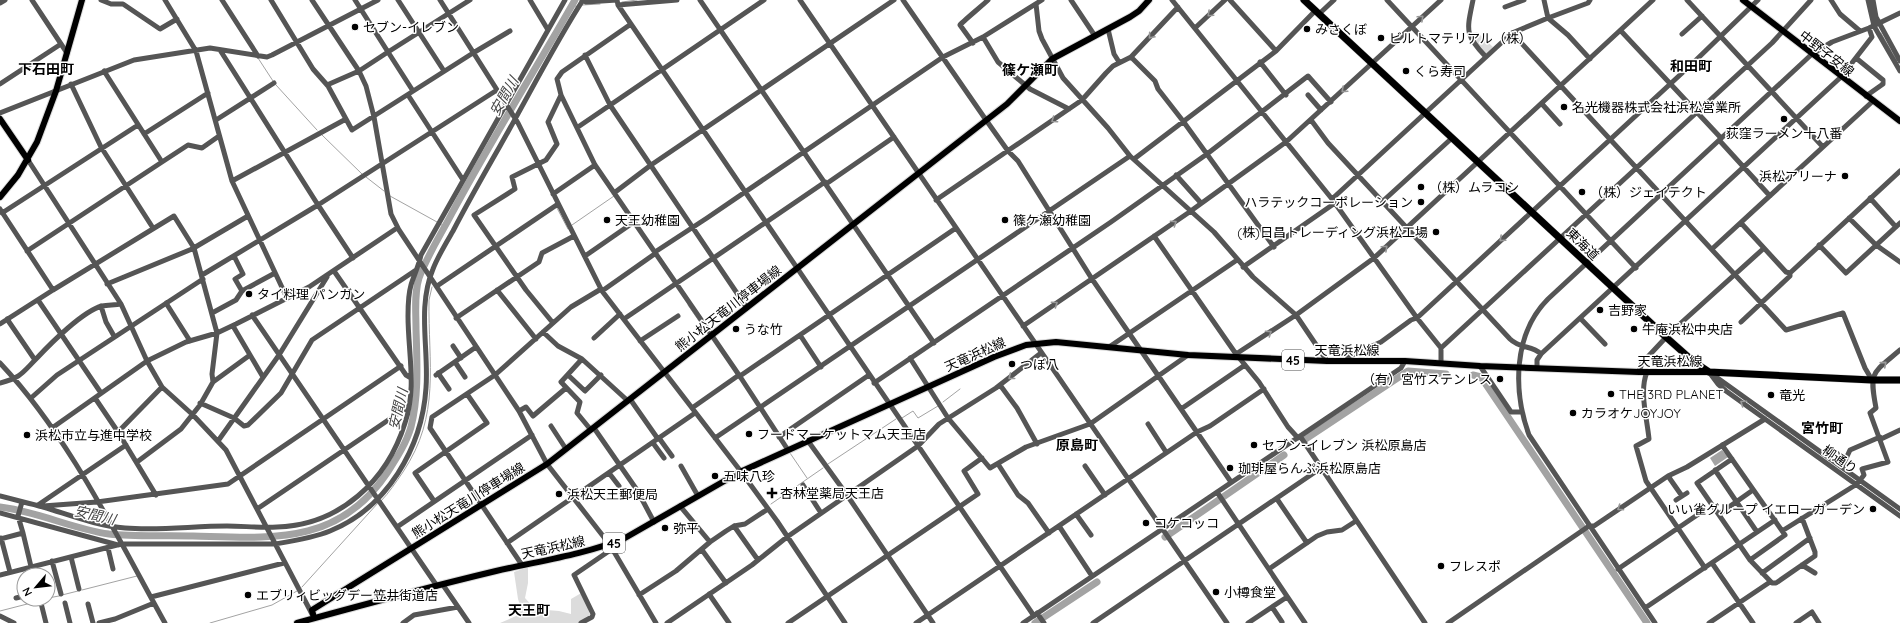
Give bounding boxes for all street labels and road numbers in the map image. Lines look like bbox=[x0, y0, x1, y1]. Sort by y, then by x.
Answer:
street label: 中野子安線 bbox=[1796, 27, 1858, 79]
street label: 東海道 bbox=[1563, 225, 1603, 263]
street label: 熊小松天竜川停車場線 bbox=[672, 262, 784, 354]
street label: 天竜浜松線 bbox=[942, 333, 1008, 375]
street label: 天竜浜松線 bbox=[1314, 342, 1380, 358]
road number: 45 bbox=[1282, 350, 1304, 370]
street label: 天竜浜松線 bbox=[1637, 353, 1703, 369]
street label: 柳通り bbox=[1819, 441, 1861, 477]
street label: 熊小松天竜川停車場線 bbox=[409, 459, 527, 541]
street label: 天竜浜松線 bbox=[520, 532, 586, 562]
road number: 45 bbox=[603, 533, 625, 553]

